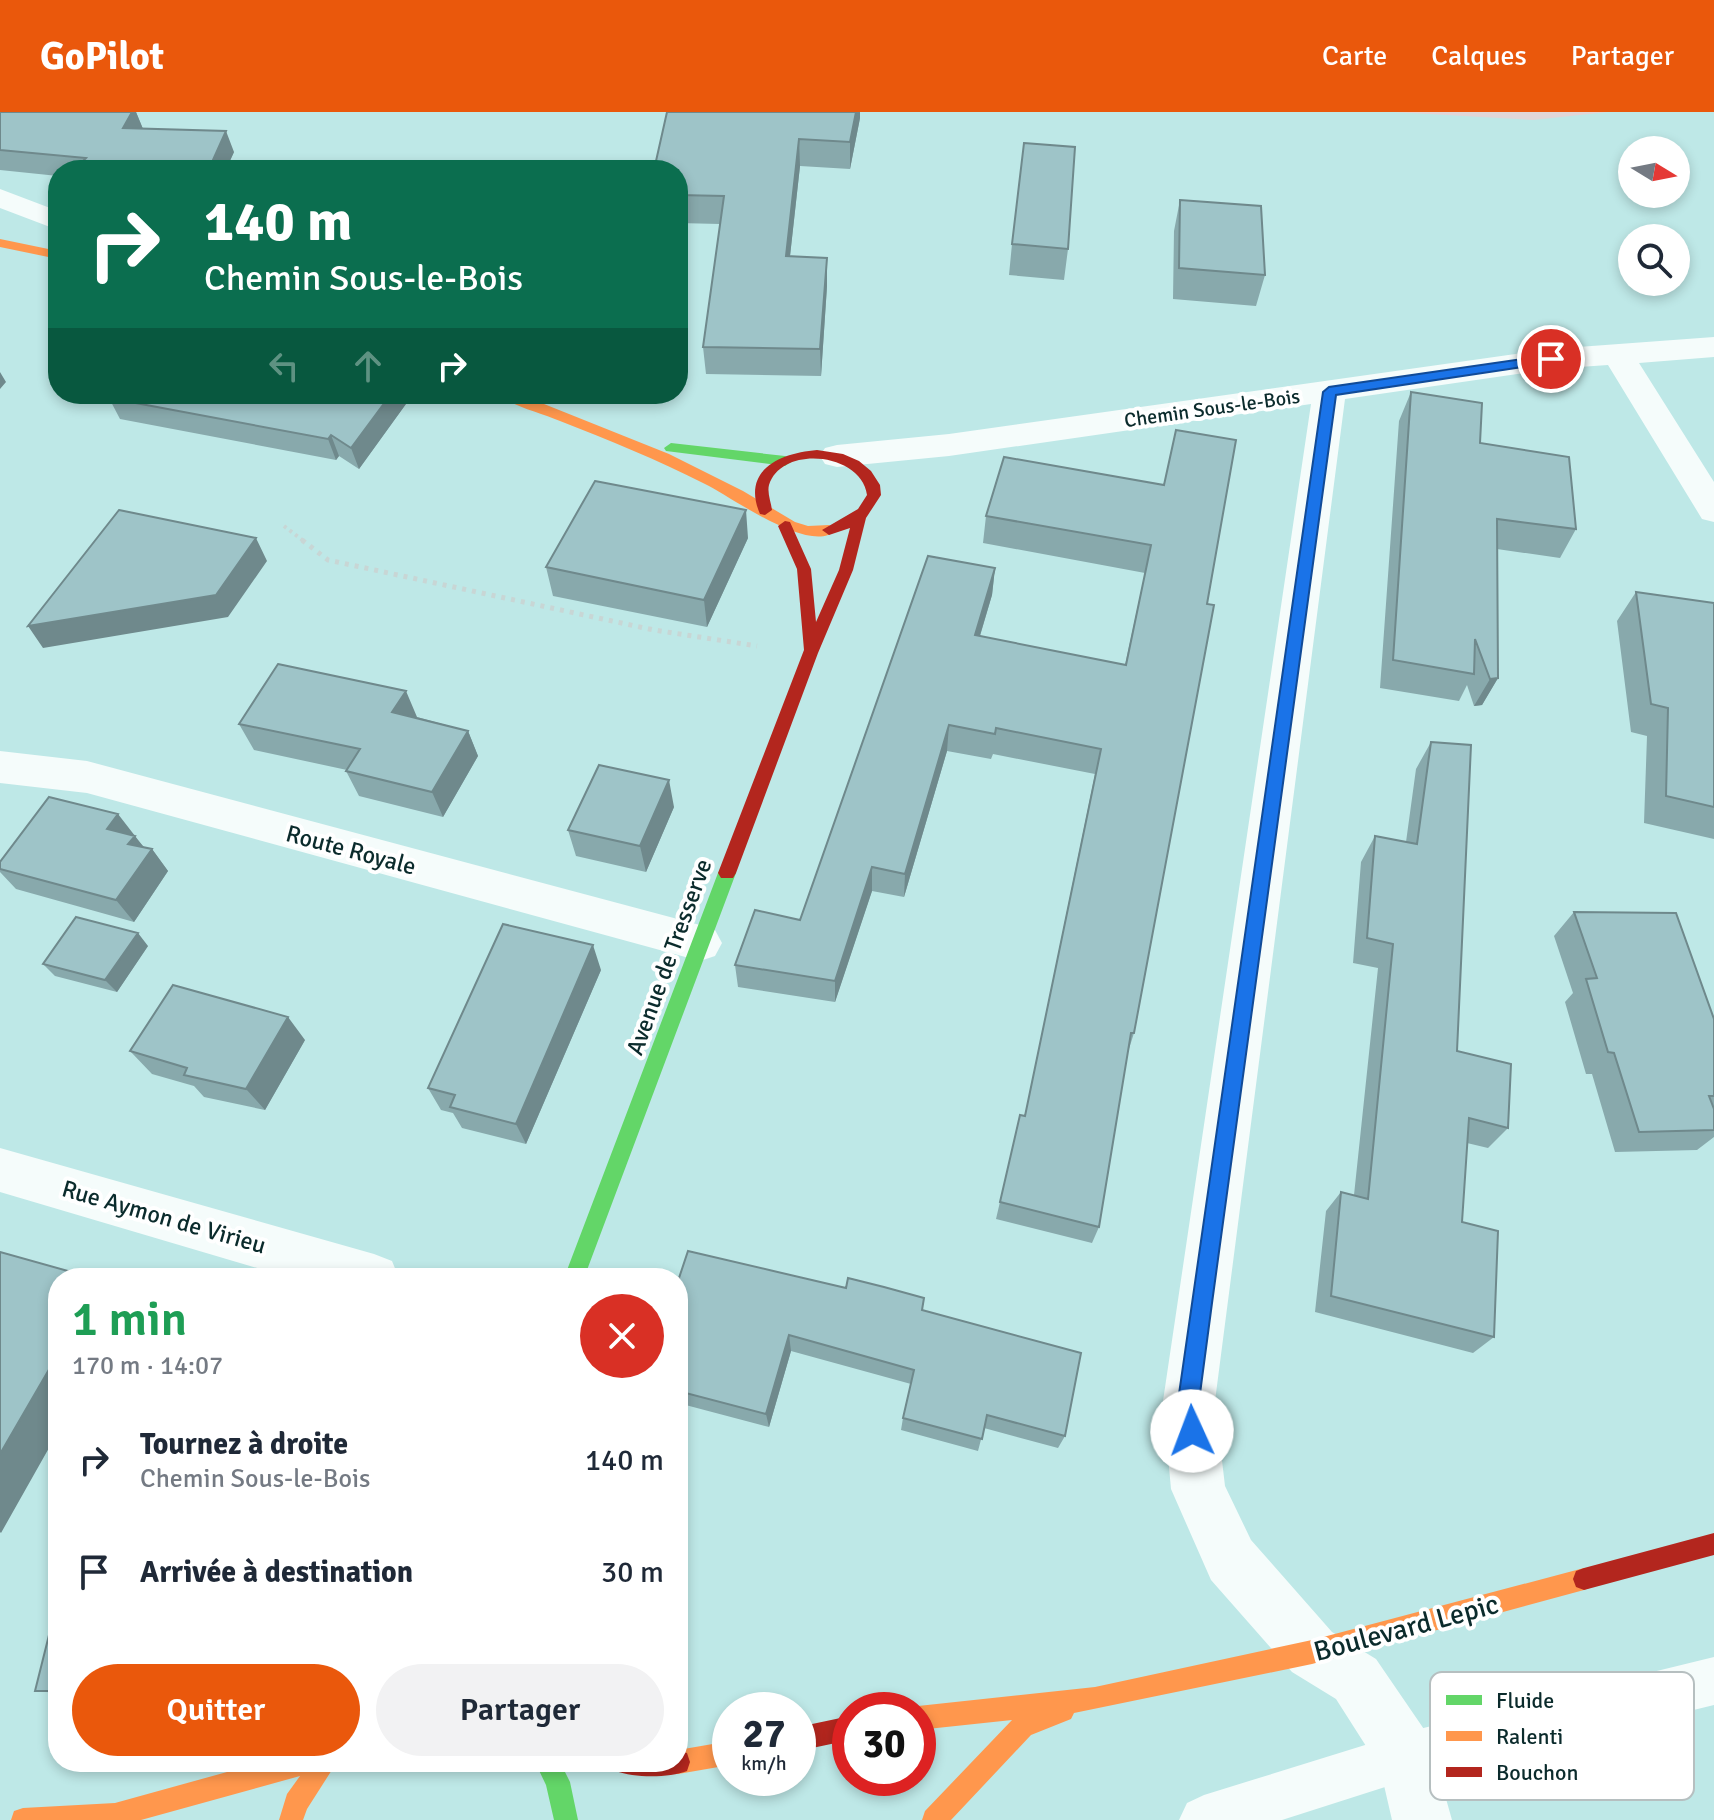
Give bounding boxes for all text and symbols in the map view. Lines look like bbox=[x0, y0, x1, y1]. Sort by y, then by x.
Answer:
text: GoPilot bbox=[40, 33, 164, 80]
text: Carte bbox=[1322, 39, 1387, 73]
text: Calques bbox=[1431, 39, 1527, 73]
text: Partager bbox=[1571, 39, 1674, 73]
north arrow bbox=[1618, 136, 1690, 208]
map controls bbox=[1618, 136, 1690, 296]
text: 140 m bbox=[204, 187, 352, 256]
icon: right bbox=[72, 192, 176, 296]
button: search bbox=[1618, 224, 1690, 296]
text: Chemin Sous-le-Bois bbox=[204, 256, 523, 301]
pin bbox=[1517, 325, 1585, 393]
icon: arrive bbox=[1529, 337, 1573, 381]
icon: left bbox=[262, 344, 306, 388]
icon: ahead bbox=[346, 344, 390, 388]
icon: right bbox=[430, 344, 474, 388]
street label: Chemin Sous-le-Bois bbox=[1123, 384, 1302, 433]
street label: Route Royale bbox=[283, 818, 419, 882]
street label: Avenue de Tresserve bbox=[620, 855, 718, 1059]
street label: Rue Aymon de Virieu bbox=[58, 1174, 270, 1260]
text: 1 min bbox=[72, 1290, 187, 1349]
button: close bbox=[580, 1294, 664, 1378]
text: 170 m · 14:07 bbox=[72, 1350, 223, 1382]
position arrow bbox=[1150, 1389, 1234, 1473]
text: Tournez à droite bbox=[140, 1426, 348, 1463]
icon: right bbox=[72, 1438, 116, 1482]
text: 140 m bbox=[585, 1442, 664, 1479]
text: Chemin Sous-le-Bois bbox=[140, 1463, 370, 1495]
icon: arrive bbox=[72, 1550, 116, 1594]
text: Arrivée à destination bbox=[140, 1554, 413, 1591]
text: 30 m bbox=[601, 1554, 664, 1591]
street label: Boulevard Lepic bbox=[1310, 1587, 1502, 1669]
button: Quitter bbox=[72, 1664, 360, 1756]
button: Partager bbox=[376, 1664, 664, 1756]
legend bbox=[1430, 1672, 1694, 1800]
text: Fluide bbox=[1496, 1687, 1554, 1714]
speed limit sign: 30 bbox=[832, 1692, 936, 1796]
text: 27 bbox=[742, 1709, 786, 1759]
text: Ralenti bbox=[1496, 1723, 1563, 1750]
text: km/h bbox=[741, 1751, 787, 1776]
text: Bouchon bbox=[1496, 1759, 1579, 1786]

